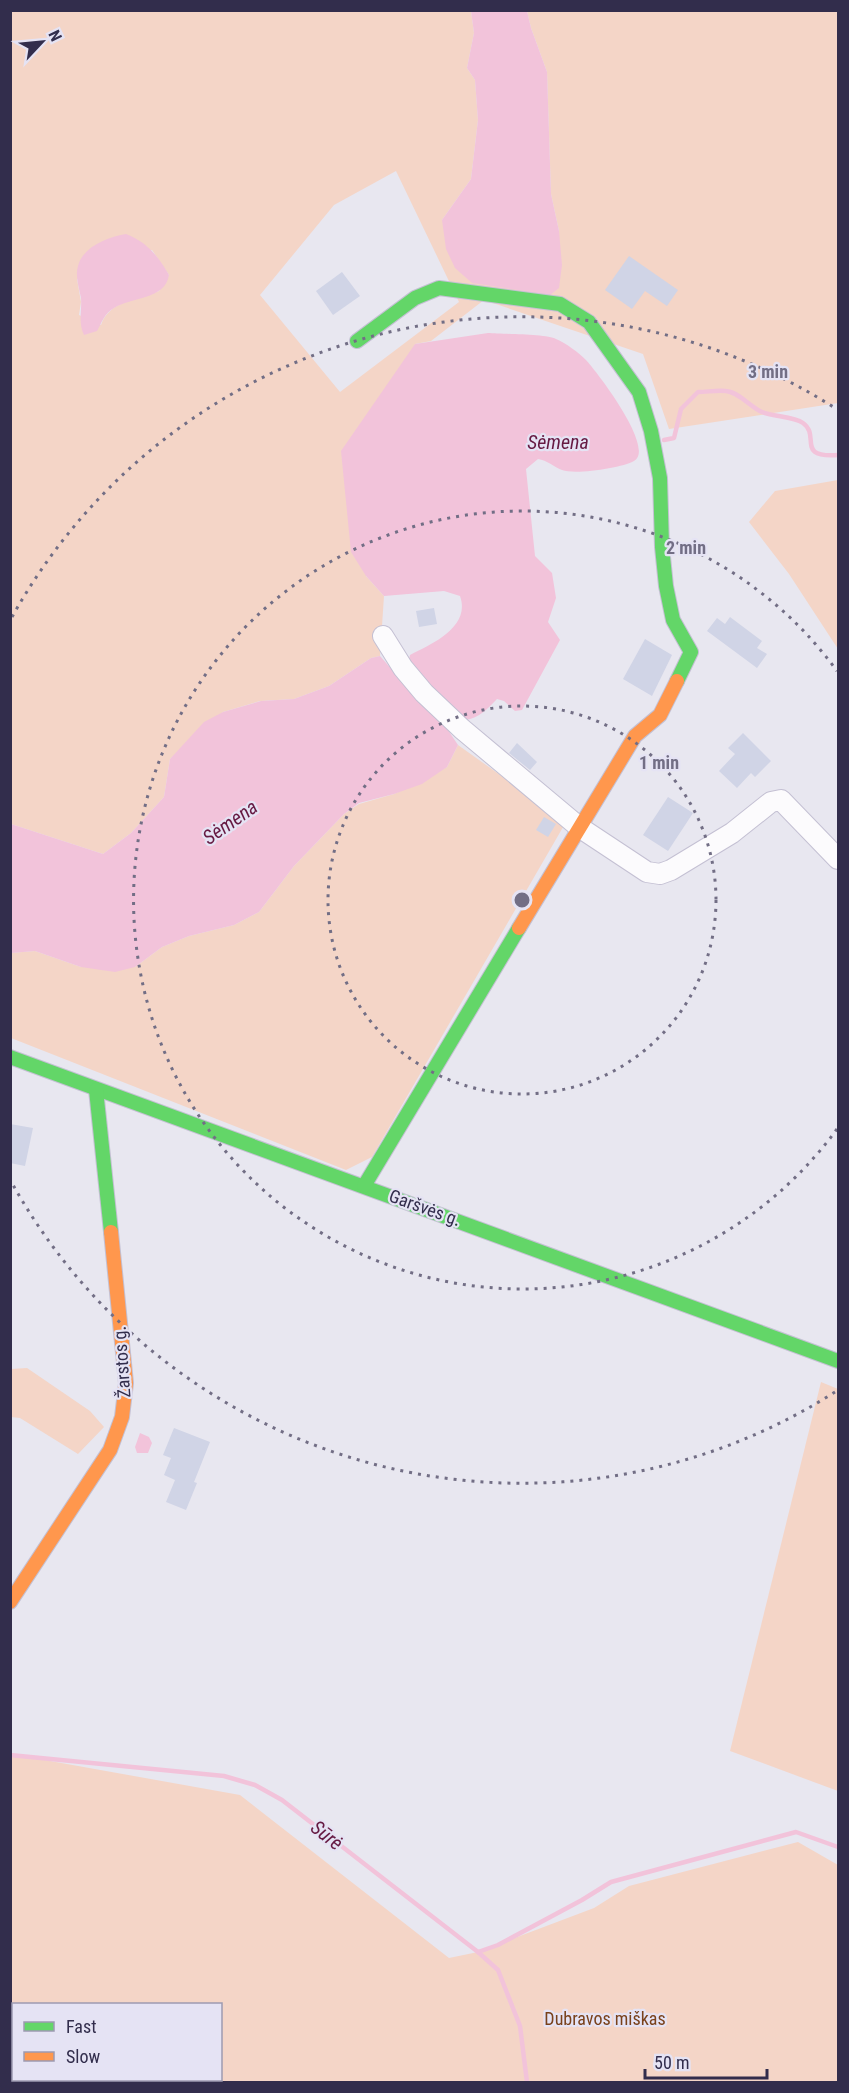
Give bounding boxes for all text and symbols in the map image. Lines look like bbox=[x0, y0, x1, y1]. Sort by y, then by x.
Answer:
north arrow bbox=[12, 12, 72, 72]
text: N bbox=[44, 27, 66, 44]
text: 3 min bbox=[748, 361, 788, 382]
water label: Sėmena bbox=[527, 430, 589, 454]
text: 2 min bbox=[666, 537, 706, 558]
text: 1 min bbox=[639, 752, 679, 773]
water label: Sėmena bbox=[198, 795, 262, 849]
centre of rings bbox=[512, 890, 532, 910]
street label: Garšvės g. bbox=[386, 1185, 464, 1230]
street label: Žarstos g. bbox=[109, 1325, 134, 1399]
water label: Sūrė bbox=[306, 1815, 348, 1855]
legend bbox=[12, 2003, 222, 2081]
park label: Dubravos miškas bbox=[544, 2008, 666, 2029]
text: Fast bbox=[66, 2016, 97, 2037]
scale bar bbox=[645, 2042, 766, 2080]
text: Slow bbox=[66, 2046, 101, 2067]
text: 50 m bbox=[654, 2052, 689, 2073]

